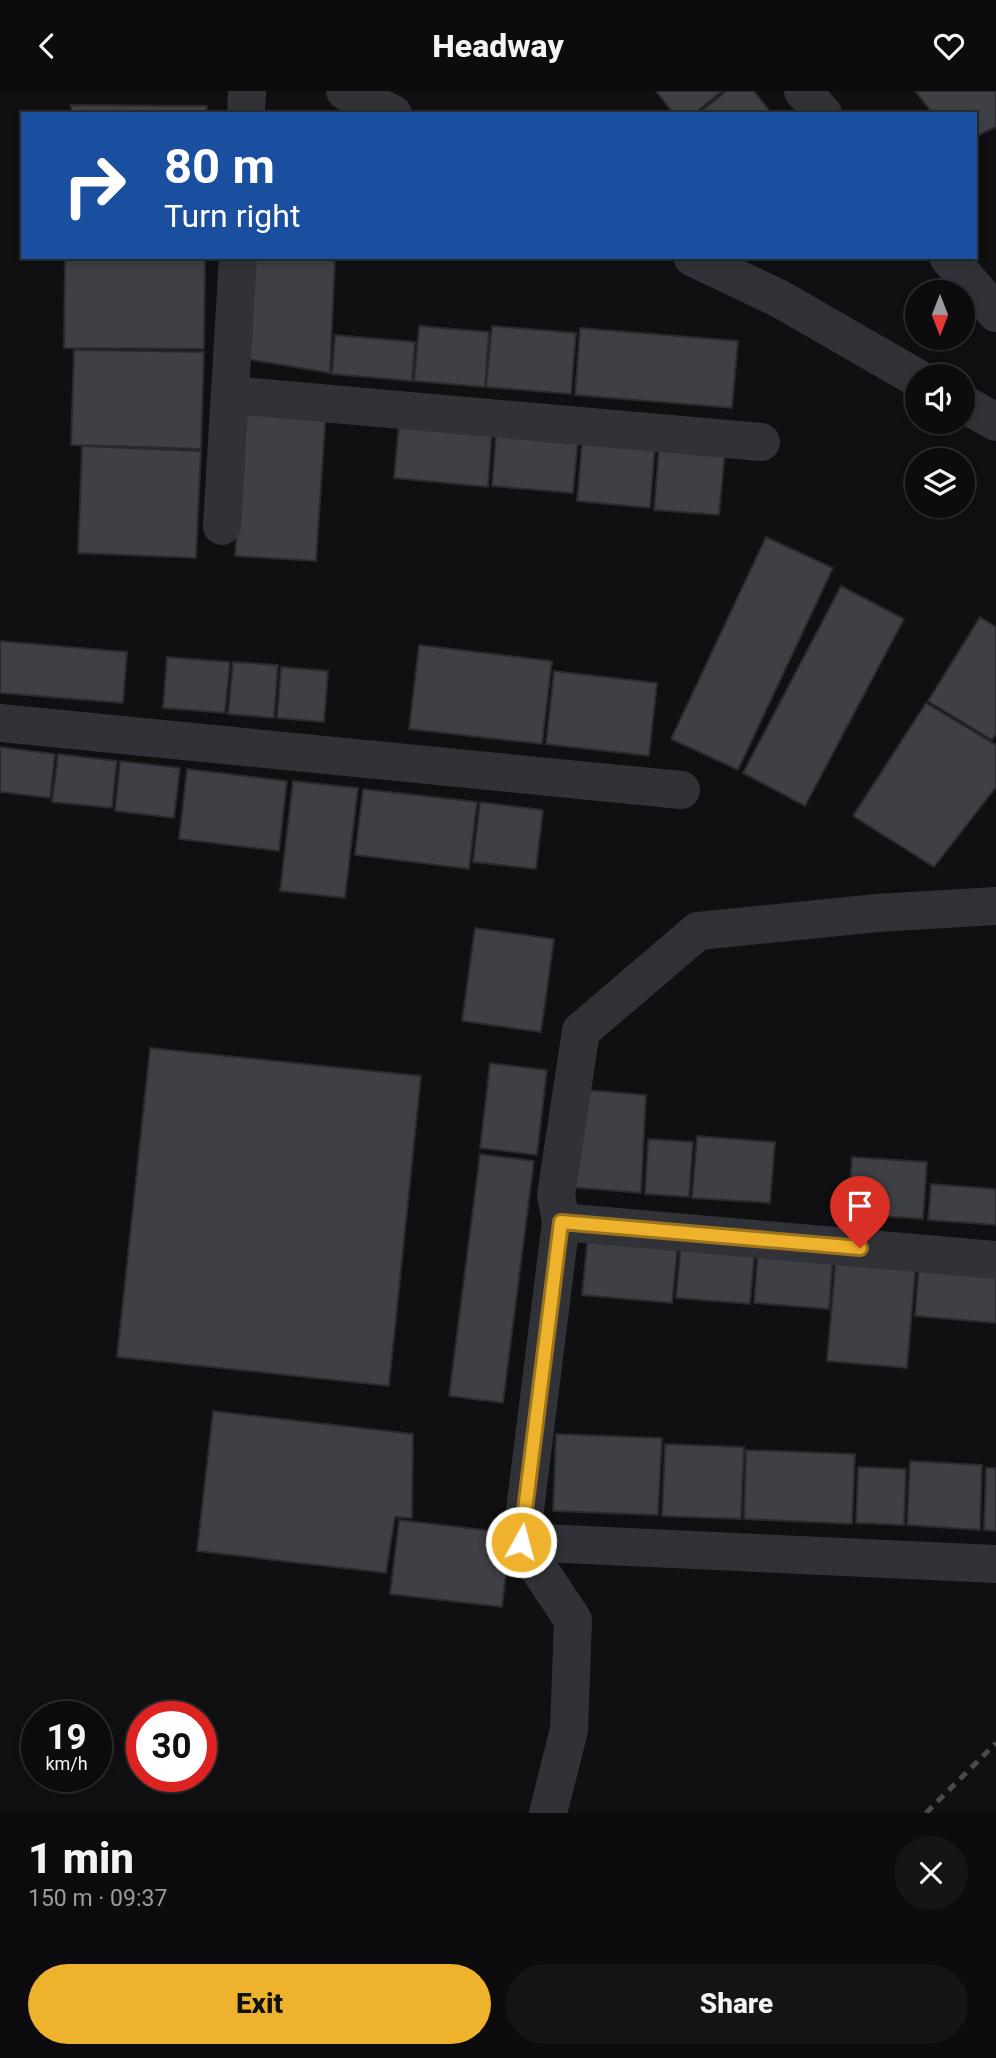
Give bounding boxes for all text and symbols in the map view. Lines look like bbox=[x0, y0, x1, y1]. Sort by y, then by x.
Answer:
icon: back bbox=[28, 27, 66, 65]
text: Headway bbox=[432, 27, 564, 65]
icon: heart bbox=[930, 27, 968, 65]
text: 80 m bbox=[164, 138, 275, 195]
icon: right bbox=[49, 140, 140, 231]
text: Turn right bbox=[164, 197, 300, 235]
north arrow bbox=[905, 280, 975, 350]
map controls bbox=[905, 280, 975, 518]
button: sound bbox=[905, 364, 975, 434]
button: layers bbox=[905, 448, 975, 518]
pin bbox=[830, 1176, 890, 1248]
icon: arrive bbox=[841, 1187, 879, 1225]
position arrow bbox=[484, 1505, 558, 1579]
speed limit sign: 30 bbox=[126, 1701, 217, 1792]
text: 19 bbox=[46, 1717, 87, 1758]
text: km/h bbox=[45, 1753, 88, 1774]
text: 1 min bbox=[28, 1834, 134, 1883]
button: close bbox=[894, 1836, 968, 1910]
text: 150 m · 09:37 bbox=[28, 1885, 167, 1912]
button: Exit bbox=[28, 1964, 491, 2044]
button: Share bbox=[505, 1964, 968, 2044]

